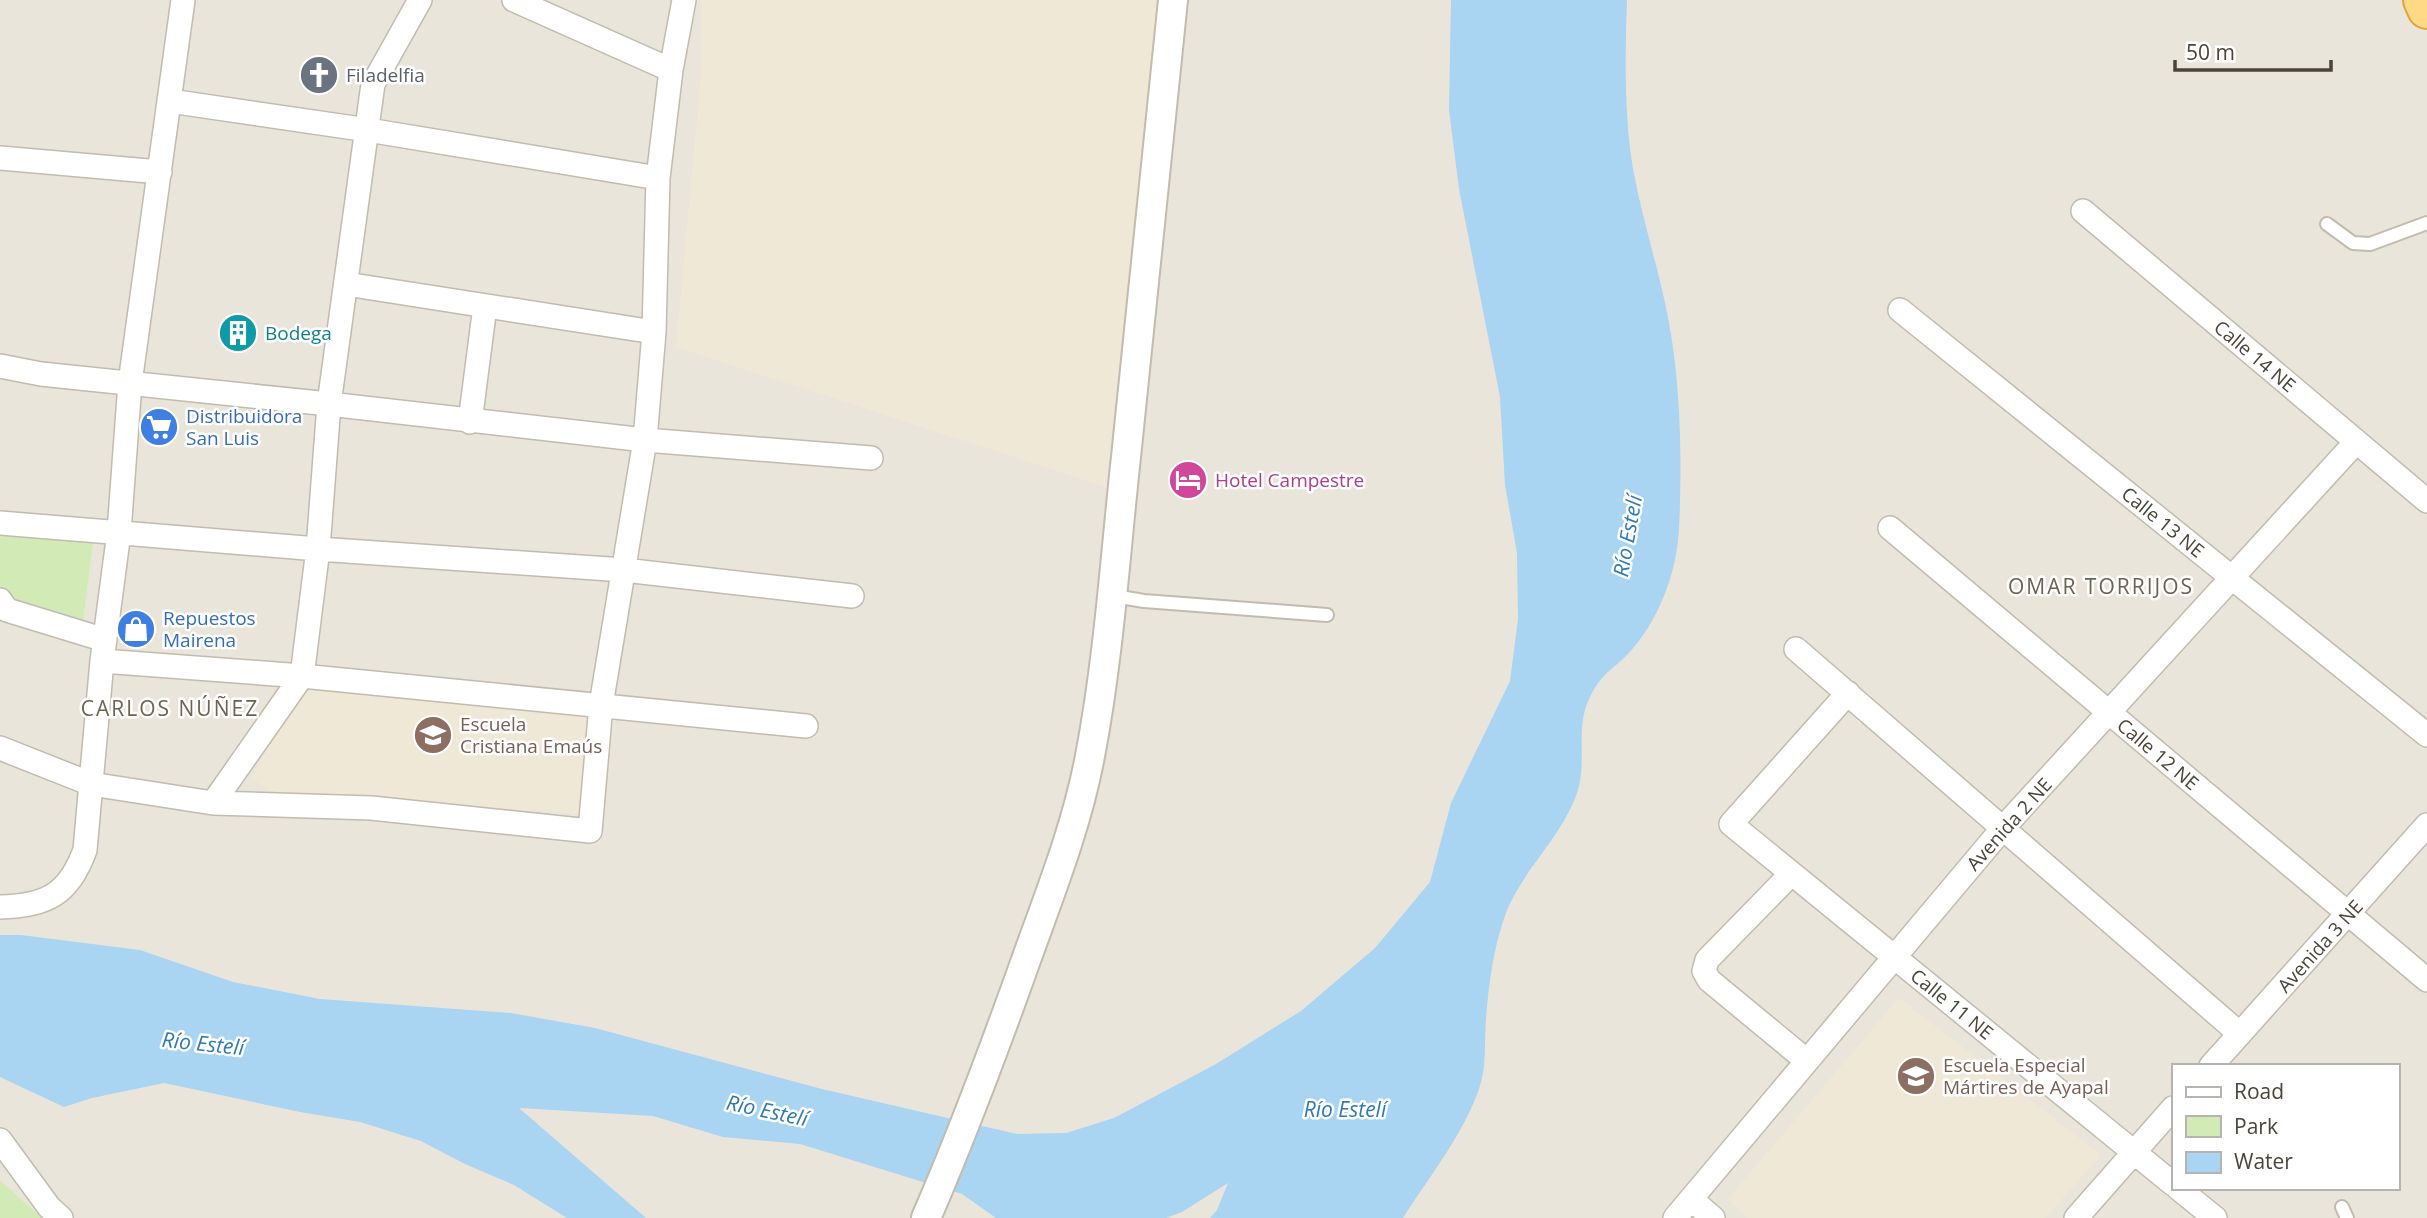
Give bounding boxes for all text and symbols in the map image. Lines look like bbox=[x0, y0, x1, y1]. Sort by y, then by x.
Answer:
scale bar bbox=[2175, 28, 2331, 72]
text: 50 m bbox=[2186, 38, 2235, 66]
church icon: Filadelfia bbox=[298, 54, 340, 96]
place label: Filadelfia bbox=[346, 62, 425, 88]
building icon: Bodega bbox=[217, 312, 259, 354]
street label: Calle 14 NE bbox=[2209, 314, 2301, 398]
place label: Bodega bbox=[265, 320, 332, 346]
place label: Distribuidora San Luis bbox=[186, 403, 302, 451]
supermarket icon: Distribuidora San Luis bbox=[138, 406, 180, 448]
hotel icon: Hotel Campestre bbox=[1167, 459, 1209, 501]
place label: Hotel Campestre bbox=[1215, 467, 1364, 493]
street label: Calle 13 NE bbox=[2116, 481, 2210, 563]
water label: Río Estelí bbox=[1606, 490, 1648, 579]
district label: OMAR TORRIJOS bbox=[2008, 572, 2194, 600]
place label: Repuestos Mairena bbox=[163, 605, 256, 653]
shop icon: Repuestos Mairena bbox=[115, 608, 157, 650]
district label: CARLOS NÚÑEZ bbox=[81, 694, 259, 722]
place label: Escuela Cristiana Emaús bbox=[460, 711, 602, 759]
street label: Calle 12 NE bbox=[2112, 712, 2204, 796]
school or university icon: Escuela Cristiana Emaús bbox=[412, 714, 454, 756]
street label: Avenida 2 NE bbox=[1960, 772, 2058, 876]
street label: Avenida 3 NE bbox=[2271, 894, 2369, 998]
street label: Calle 11 NE bbox=[1905, 963, 1999, 1045]
water label: Río Estelí bbox=[161, 1025, 248, 1062]
place label: Escuela Especial Mártires de Ayapal bbox=[1943, 1052, 2109, 1100]
school or university icon: Escuela Especial Mártires de Ayapal bbox=[1895, 1055, 1937, 1097]
legend bbox=[2172, 1064, 2399, 1190]
text: Road bbox=[2234, 1077, 2284, 1105]
water label: Río Estelí bbox=[724, 1088, 813, 1133]
water label: Río Estelí bbox=[1304, 1095, 1389, 1123]
text: Park bbox=[2234, 1112, 2278, 1140]
text: Water bbox=[2234, 1147, 2293, 1175]

